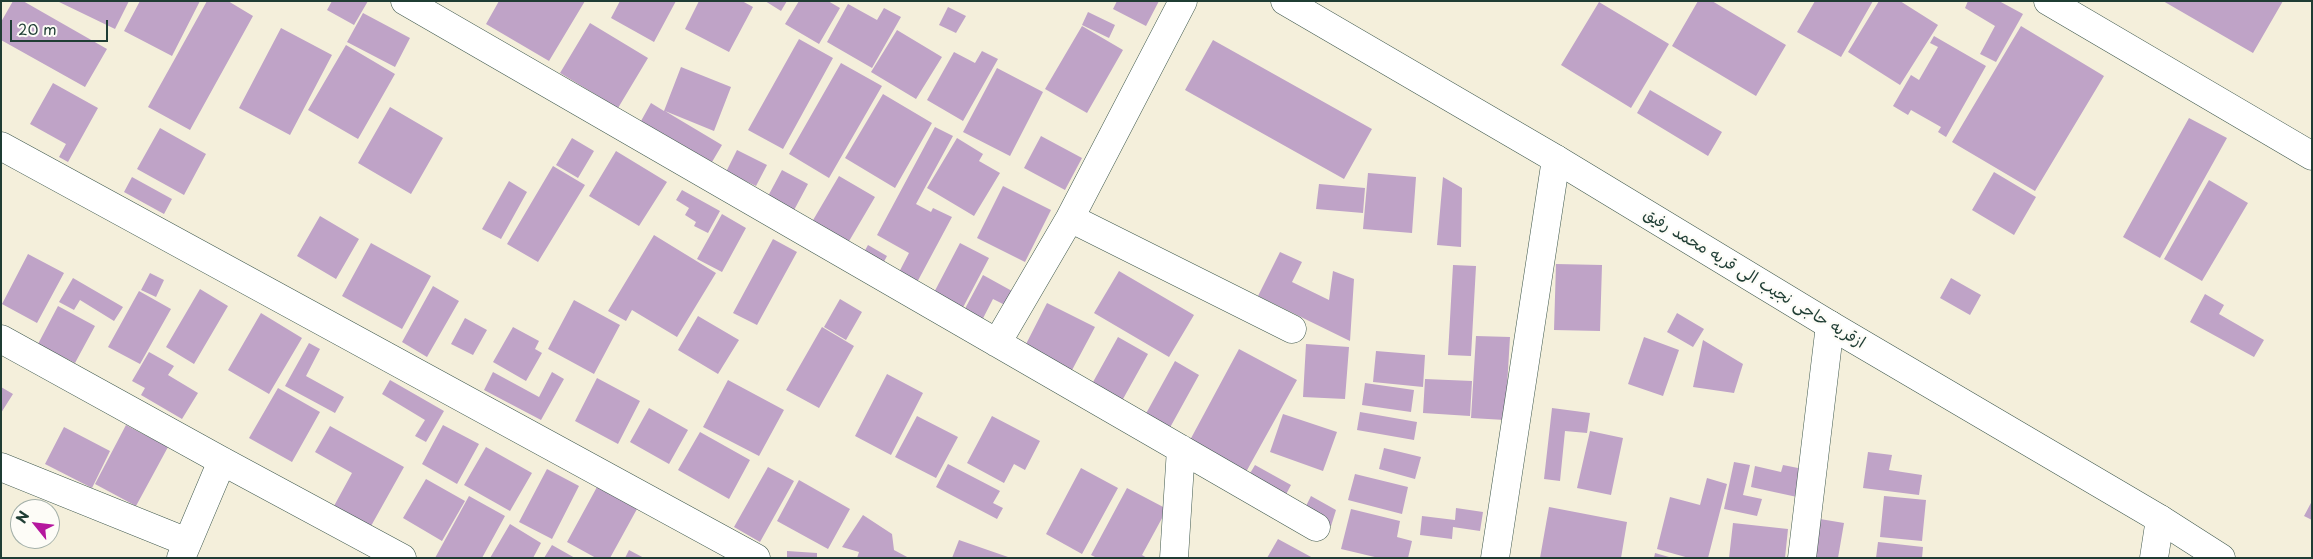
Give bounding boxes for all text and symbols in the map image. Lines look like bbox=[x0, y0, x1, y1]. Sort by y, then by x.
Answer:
scale bar bbox=[12, 10, 110, 42]
text: 20 m bbox=[18, 17, 57, 40]
street label: ازقریه حاجی نجیب الی قریه محمد رفیق bbox=[1640, 205, 1868, 353]
north arrow bbox=[10, 499, 60, 549]
text: N bbox=[10, 507, 34, 527]

